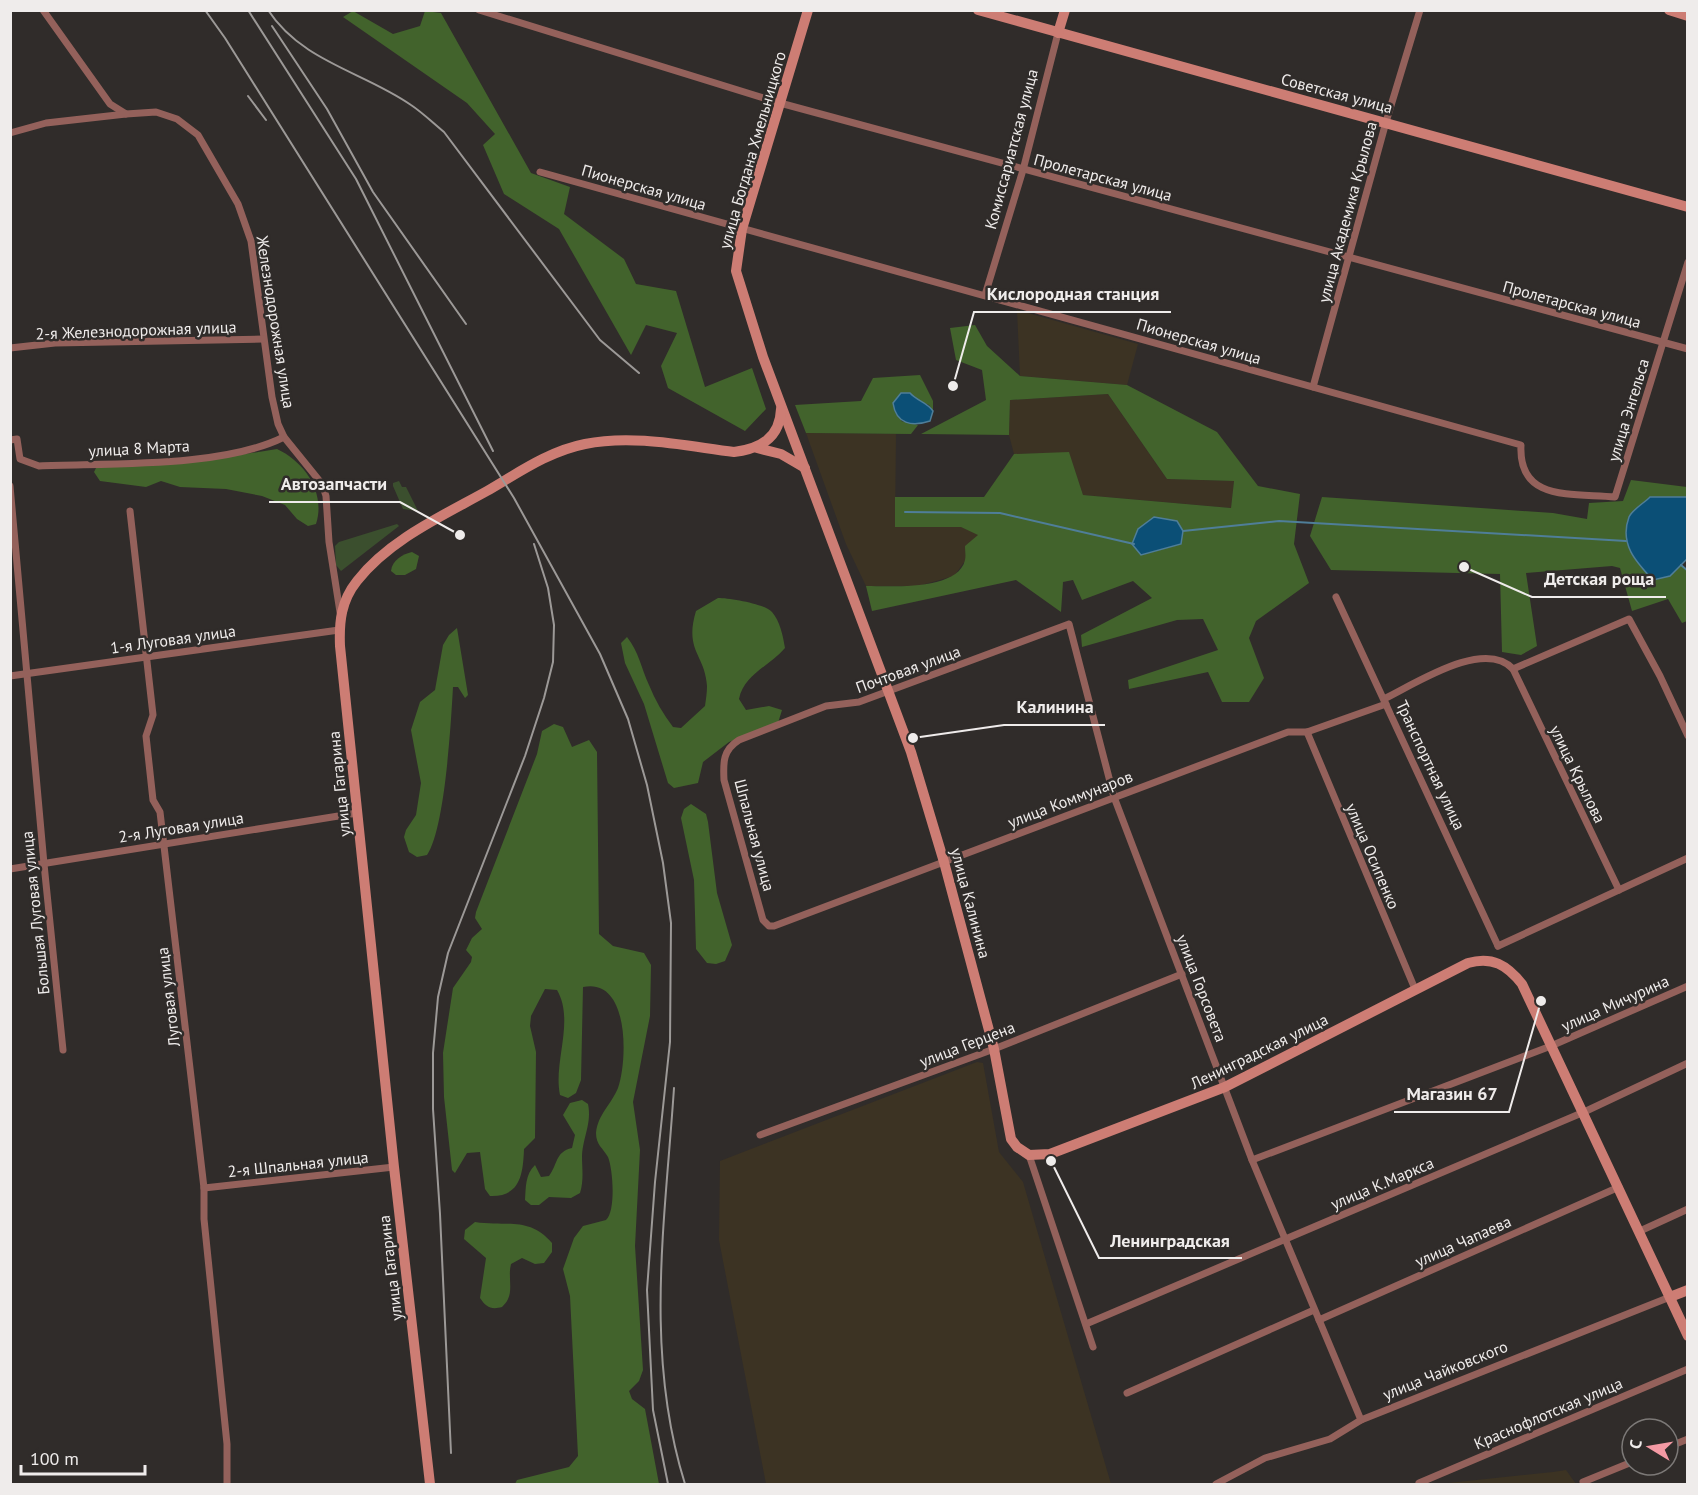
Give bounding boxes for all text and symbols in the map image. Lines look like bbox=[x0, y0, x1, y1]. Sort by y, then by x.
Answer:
street label: улица Богдана Хмельницкого bbox=[714, 49, 790, 251]
street label: Комиссариатская улица bbox=[980, 67, 1042, 231]
street label: Советская улица bbox=[1279, 68, 1395, 118]
street label: улица Академика Крылова bbox=[1313, 119, 1381, 305]
street label: Пролетарская улица bbox=[1032, 149, 1174, 205]
street label: Пионерская улица bbox=[579, 160, 709, 214]
street label: Железнодорожная улица bbox=[252, 233, 300, 410]
callout: Кислородная станция bbox=[974, 276, 1171, 312]
street label: Пролетарская улица bbox=[1501, 276, 1643, 332]
text: Кислородная станция bbox=[987, 282, 1159, 305]
street label: Пионерская улица bbox=[1134, 314, 1264, 368]
street label: 2-я Железнодорожная улица bbox=[35, 317, 237, 343]
street label: улица Энгельса bbox=[1603, 356, 1653, 464]
street label: улица 8 Марта bbox=[88, 435, 190, 461]
callout: Автозапчасти bbox=[269, 466, 400, 502]
text: Автозапчасти bbox=[281, 472, 387, 495]
callout: Детская роща bbox=[1532, 561, 1666, 597]
text: Детская роща bbox=[1544, 567, 1654, 590]
street label: 1-я Луговая улица bbox=[109, 620, 237, 658]
street label: Почтовая улица bbox=[853, 641, 963, 697]
callout: Калинина bbox=[1004, 689, 1105, 725]
text: Калинина bbox=[1016, 695, 1094, 718]
street label: Транспортная улица bbox=[1392, 697, 1470, 833]
street label: улица Крылова bbox=[1546, 722, 1610, 826]
street label: улица Гагарина bbox=[324, 730, 354, 838]
street label: улица Коммунаров bbox=[1005, 766, 1135, 832]
street label: Шпальная улица bbox=[730, 777, 780, 893]
street label: улица Осипенко bbox=[1342, 800, 1404, 912]
street label: 2-я Луговая улица bbox=[117, 807, 245, 847]
street label: Большая Луговая улица bbox=[16, 830, 54, 996]
street label: улица Калинина bbox=[947, 846, 995, 960]
street label: улица Горсовета bbox=[1172, 931, 1232, 1045]
street label: Луговая улица bbox=[152, 946, 184, 1049]
street label: улица Мичурина bbox=[1558, 970, 1672, 1036]
street label: Ленинградская улица bbox=[1186, 1009, 1331, 1093]
street label: улица Герцена bbox=[916, 1017, 1018, 1071]
callout: Магазин 67 bbox=[1394, 1076, 1509, 1112]
text: Магазин 67 bbox=[1406, 1082, 1498, 1105]
street label: 2-я Шпальная улица bbox=[227, 1147, 369, 1181]
street label: улица К.Маркса bbox=[1327, 1152, 1437, 1214]
street label: улица Чапаева bbox=[1412, 1211, 1514, 1271]
street label: улица Гагарина bbox=[374, 1214, 406, 1322]
callout: Ленинградская bbox=[1099, 1222, 1242, 1258]
text: Ленинградская bbox=[1109, 1229, 1230, 1252]
street label: улица Чайковского bbox=[1380, 1336, 1510, 1404]
street label: Краснофлотская улица bbox=[1471, 1373, 1625, 1453]
north arrow bbox=[1620, 1417, 1680, 1477]
scale bar bbox=[21, 1438, 146, 1476]
text: С bbox=[1625, 1438, 1646, 1450]
text: 100 m bbox=[30, 1447, 79, 1470]

